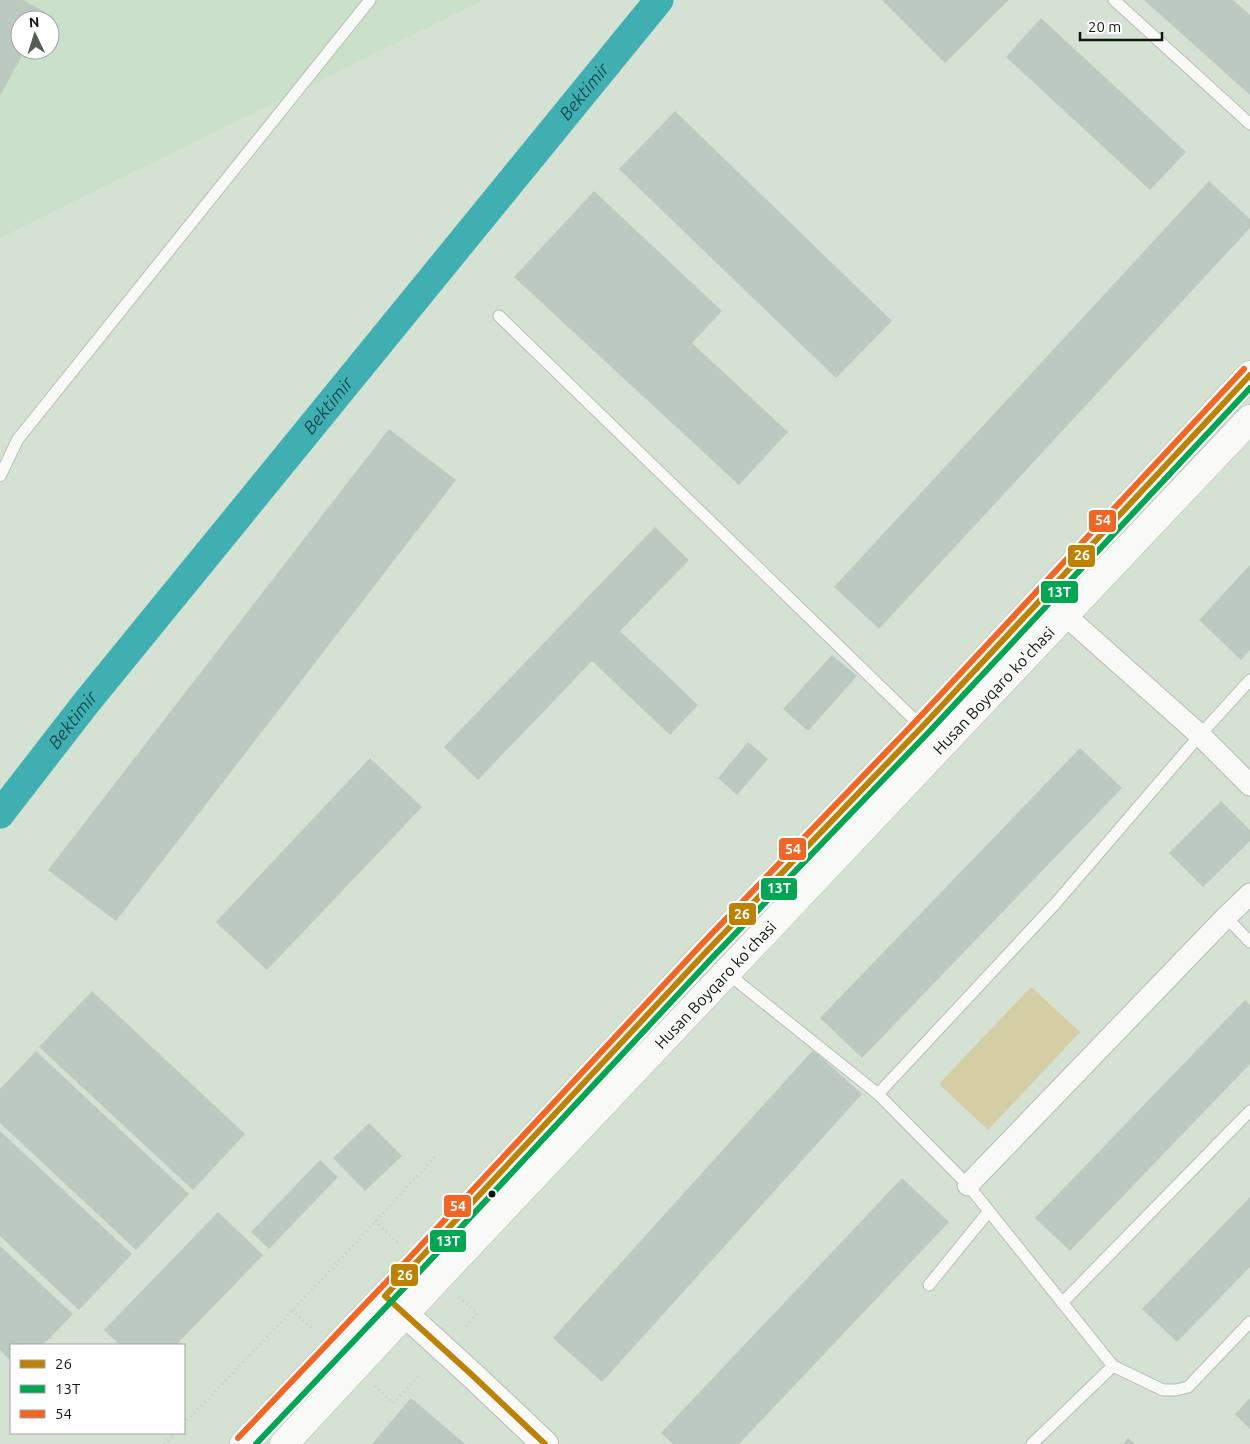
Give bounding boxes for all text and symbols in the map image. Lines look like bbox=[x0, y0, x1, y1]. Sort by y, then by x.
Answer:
north arrow bbox=[10, 10, 60, 60]
scale bar bbox=[1080, 10, 1162, 42]
text: N bbox=[28, 14, 40, 30]
text: 20 m bbox=[1088, 18, 1121, 35]
water label: Bektimir bbox=[554, 58, 613, 123]
water label: Bektimir bbox=[299, 372, 357, 437]
line badge: 54 bbox=[1088, 509, 1117, 533]
text: 54 bbox=[1095, 512, 1111, 528]
line badge: 26 bbox=[1067, 544, 1096, 568]
text: 26 bbox=[1074, 547, 1090, 563]
line badge: 13Т bbox=[1040, 580, 1079, 604]
text: 13Т bbox=[1047, 584, 1072, 600]
street label: Husan Boyqaro ko'chasi bbox=[929, 623, 1058, 758]
water label: Bektimir bbox=[44, 686, 101, 752]
line badge: 54 bbox=[778, 837, 807, 861]
text: 54 bbox=[785, 841, 801, 857]
line badge: 13Т bbox=[760, 877, 798, 901]
text: 13Т bbox=[767, 880, 792, 896]
line badge: 26 bbox=[728, 902, 757, 926]
text: 26 bbox=[734, 906, 750, 922]
street label: Husan Boyqaro ko'chasi bbox=[651, 917, 780, 1052]
unlabelled marker bbox=[487, 1189, 497, 1199]
line badge: 54 bbox=[443, 1194, 472, 1218]
text: 54 bbox=[450, 1198, 466, 1214]
line badge: 13Т bbox=[429, 1229, 467, 1253]
text: 13Т bbox=[436, 1233, 461, 1249]
line badge: 26 bbox=[390, 1263, 419, 1287]
text: 26 bbox=[397, 1267, 413, 1283]
legend bbox=[10, 1344, 185, 1434]
text: 26 bbox=[55, 1355, 72, 1372]
text: 13Т bbox=[55, 1380, 81, 1397]
text: 54 bbox=[55, 1405, 72, 1422]

